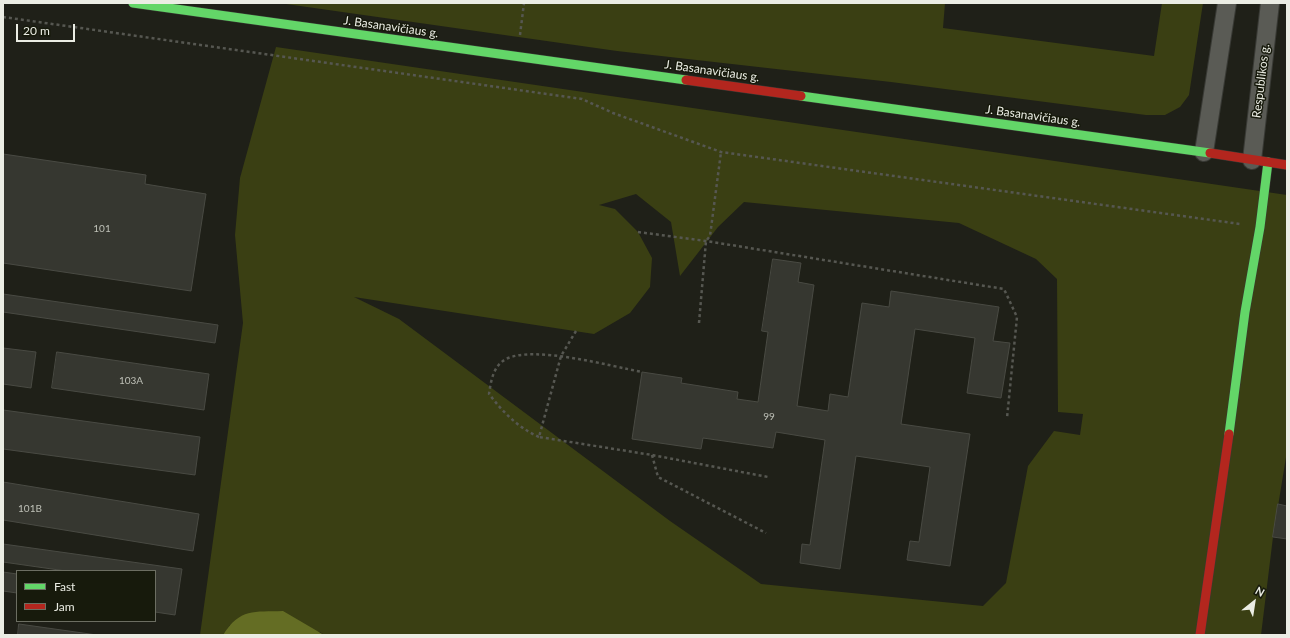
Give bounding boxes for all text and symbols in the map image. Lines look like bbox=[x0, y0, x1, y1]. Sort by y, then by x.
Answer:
street label: J. Basanavičiaus g. bbox=[343, 13, 439, 41]
scale bar bbox=[18, 16, 77, 42]
text: 20 m bbox=[23, 23, 50, 38]
street label: Respublikos g. bbox=[1249, 43, 1273, 119]
street label: J. Basanavičiaus g. bbox=[664, 57, 760, 85]
street label: J. Basanavičiaus g. bbox=[985, 102, 1081, 130]
house number: 101 bbox=[93, 223, 111, 235]
house number: 103A bbox=[119, 375, 143, 387]
house number: 99 bbox=[763, 411, 775, 423]
house number: 101B bbox=[18, 503, 42, 515]
legend bbox=[16, 570, 156, 622]
text: Fast bbox=[54, 579, 75, 594]
north arrow bbox=[1234, 582, 1274, 622]
text: N bbox=[1253, 583, 1267, 599]
text: Jam bbox=[54, 599, 75, 614]

